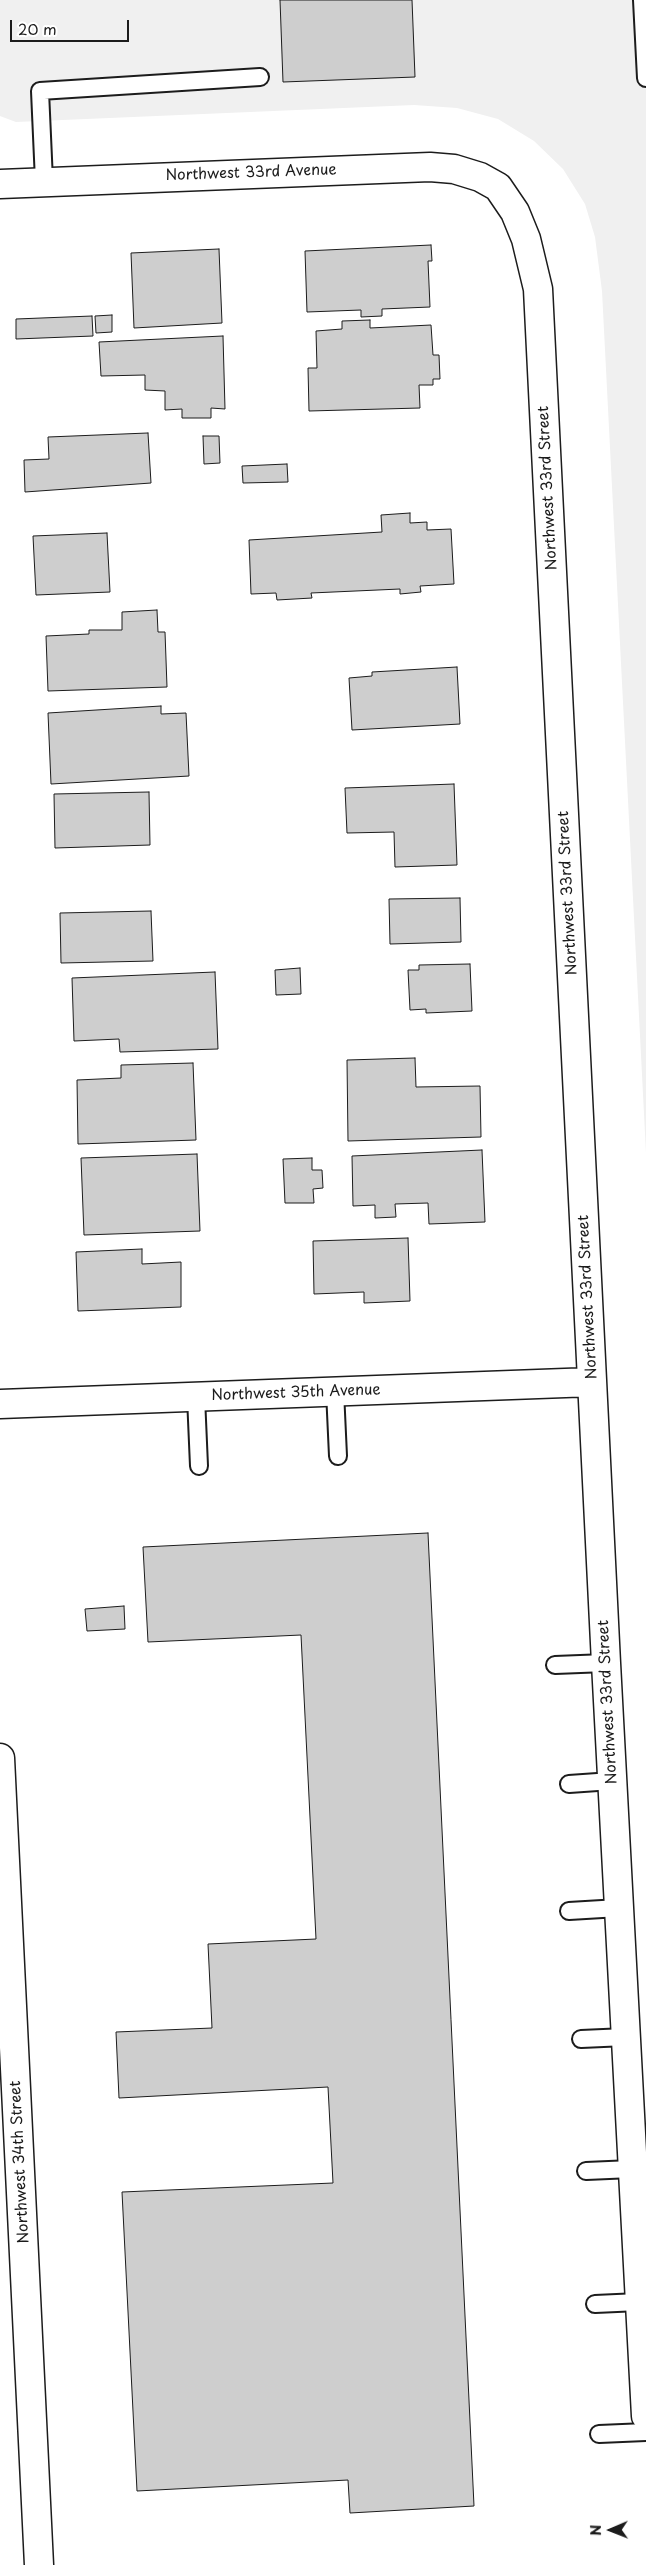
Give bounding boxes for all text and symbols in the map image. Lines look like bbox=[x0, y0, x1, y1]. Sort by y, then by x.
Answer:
scale bar bbox=[12, 10, 131, 42]
text: 20 m bbox=[18, 17, 57, 40]
street label: Northwest 33rd Avenue bbox=[165, 161, 337, 185]
street label: Northwest 33rd Street bbox=[535, 405, 561, 571]
street label: Northwest 33rd Street bbox=[555, 810, 581, 976]
street label: Northwest 33rd Street bbox=[575, 1214, 601, 1380]
street label: Northwest 35th Avenue bbox=[211, 1381, 381, 1405]
street label: Northwest 33rd Street bbox=[595, 1619, 621, 1785]
street label: Northwest 34th Street bbox=[7, 2080, 33, 2244]
north arrow bbox=[586, 2505, 636, 2555]
text: N bbox=[585, 2525, 606, 2536]

